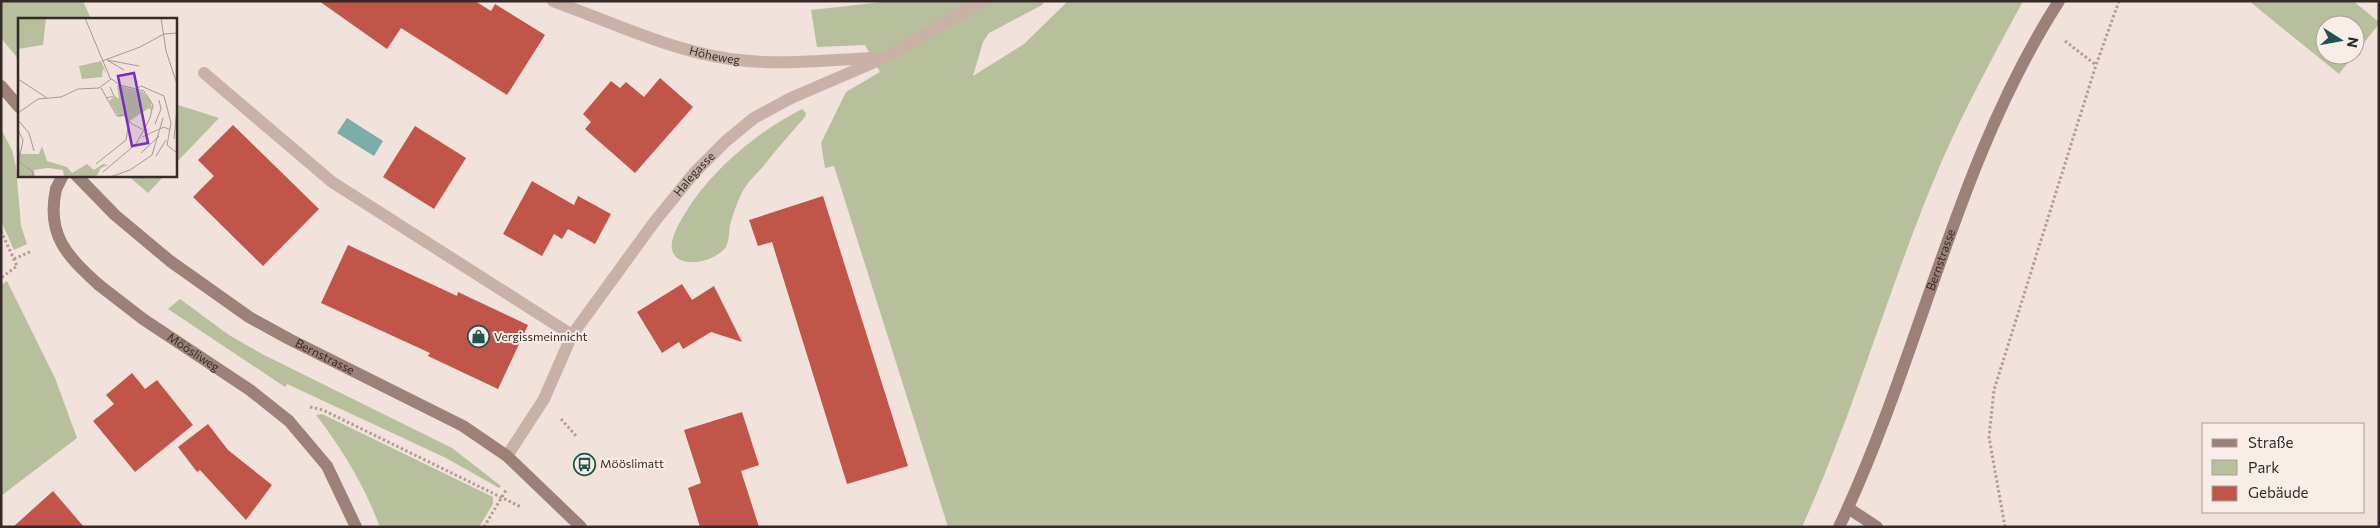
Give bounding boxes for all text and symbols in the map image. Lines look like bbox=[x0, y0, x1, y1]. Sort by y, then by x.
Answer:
north arrow bbox=[2315, 15, 2365, 65]
inset map bbox=[18, 18, 176, 176]
text: N bbox=[2344, 36, 2363, 49]
street label: Höheweg bbox=[688, 43, 741, 66]
street label: Halegasse bbox=[670, 148, 717, 199]
street label: Bernstrasse bbox=[1923, 227, 1957, 292]
shop icon: Vergissmeinnicht bbox=[466, 325, 490, 349]
street label: Möösliweg bbox=[165, 329, 223, 374]
place label: Vergissmeinnicht bbox=[494, 329, 588, 343]
street label: Bernstrasse bbox=[293, 335, 357, 377]
legend bbox=[2202, 423, 2365, 513]
text: Straße bbox=[2248, 433, 2294, 451]
bus stop icon: Mööslimatt bbox=[572, 452, 596, 476]
place label: Mööslimatt bbox=[600, 456, 664, 470]
text: Park bbox=[2248, 458, 2279, 476]
text: Gebäude bbox=[2248, 483, 2309, 501]

